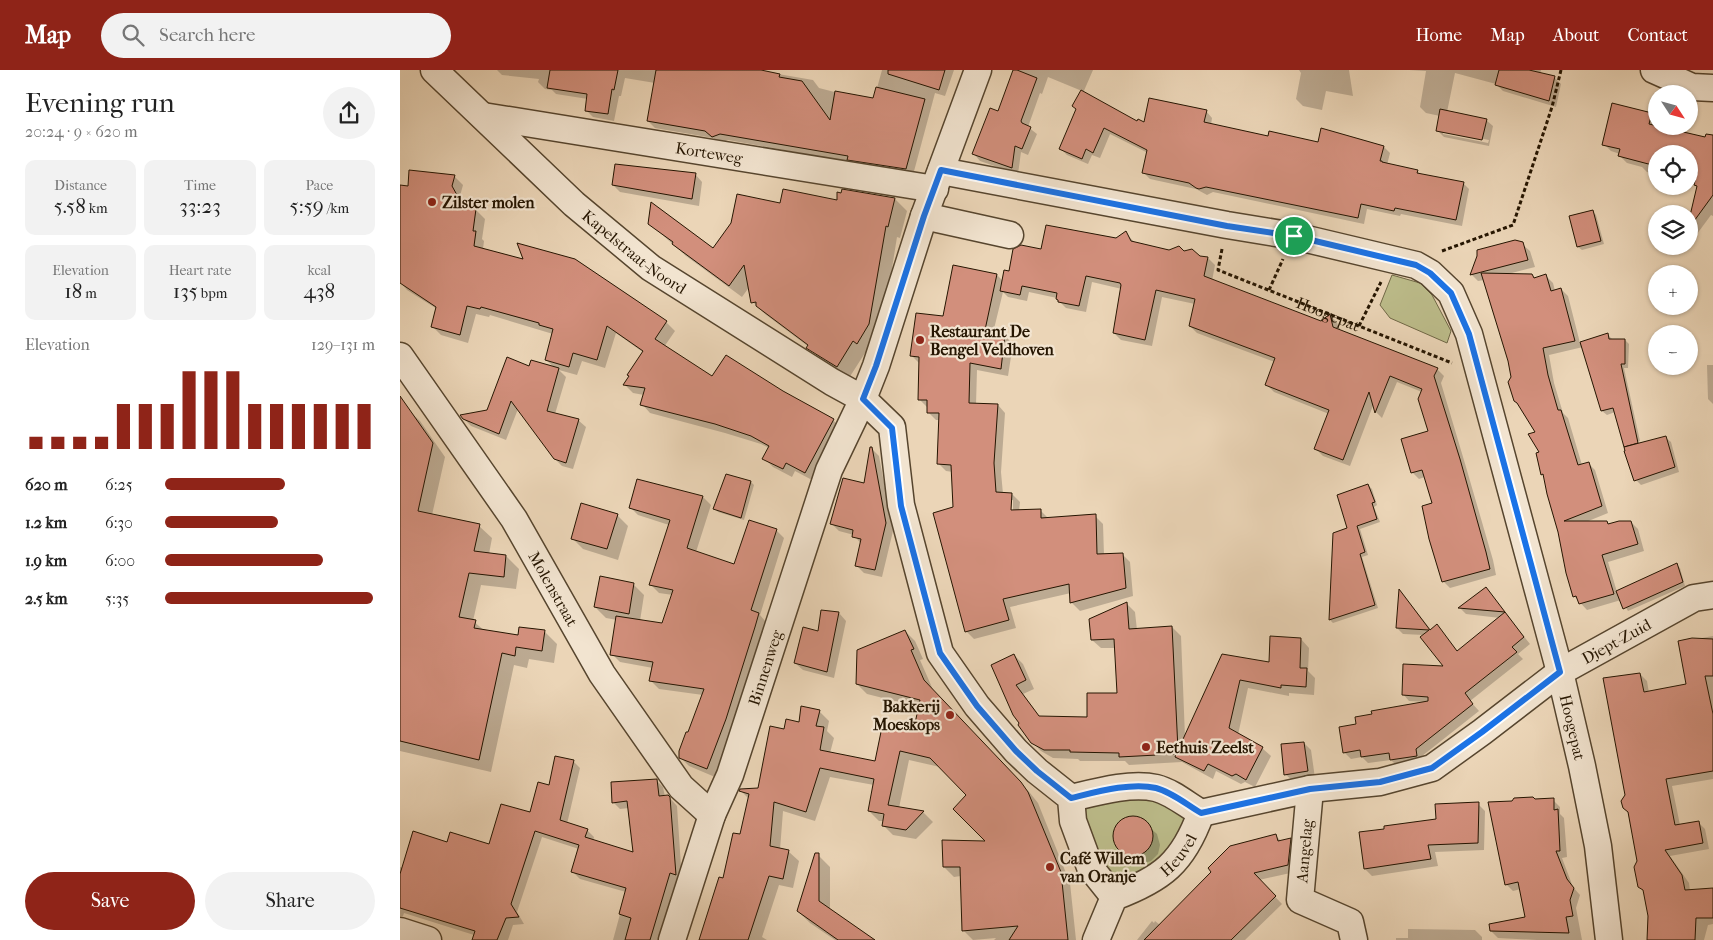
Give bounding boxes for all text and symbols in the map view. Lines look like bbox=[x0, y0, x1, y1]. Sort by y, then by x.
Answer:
search box bbox=[101, 13, 451, 58]
text: Map bbox=[25, 21, 71, 49]
icon: search bbox=[119, 21, 147, 49]
text: Search here bbox=[159, 24, 255, 46]
text: Home bbox=[1415, 25, 1462, 46]
text: Map bbox=[1490, 25, 1525, 46]
text: About bbox=[1553, 25, 1599, 46]
text: Contact bbox=[1627, 25, 1688, 46]
north arrow bbox=[1648, 85, 1698, 135]
map controls bbox=[1648, 85, 1698, 375]
text: Evening run bbox=[25, 86, 175, 119]
button: share bbox=[323, 87, 375, 139]
text: 20:24 · 9 × 620 m bbox=[25, 122, 138, 141]
street label: Korteweg bbox=[674, 138, 744, 168]
button: locate bbox=[1648, 145, 1698, 195]
text: Distance bbox=[54, 177, 107, 194]
text: Time bbox=[184, 177, 216, 194]
text: Pace bbox=[305, 177, 333, 194]
place label: Zilster molen bbox=[442, 193, 535, 212]
text: 5.58 bbox=[54, 194, 86, 218]
text: 33:23 bbox=[179, 194, 221, 218]
text: 5:59 bbox=[290, 194, 324, 218]
marker: Zilster molen bbox=[426, 196, 438, 208]
text: km bbox=[86, 200, 108, 217]
text: /km bbox=[324, 200, 349, 217]
button: layers bbox=[1648, 205, 1698, 255]
street label: Kapelstraat-Noord bbox=[578, 206, 690, 298]
pin bbox=[1273, 215, 1315, 257]
icon: arrive bbox=[1280, 222, 1308, 250]
text: Elevation bbox=[52, 262, 109, 279]
text: Heart rate bbox=[169, 262, 231, 279]
text: kcal bbox=[308, 262, 331, 279]
button: + bbox=[1648, 265, 1698, 315]
text: 18 bbox=[64, 279, 82, 303]
text: 135 bbox=[173, 279, 198, 303]
text: 438 bbox=[304, 279, 335, 303]
text: m bbox=[82, 285, 97, 302]
text: bpm bbox=[198, 285, 227, 302]
street label: Hoogepat bbox=[1293, 293, 1363, 336]
place label: Restaurant De Bengel Veldhoven bbox=[930, 322, 1055, 360]
button: − bbox=[1648, 325, 1698, 375]
marker: Restaurant De Bengel Veldhoven bbox=[914, 334, 926, 346]
text: Elevation bbox=[25, 335, 90, 354]
text: 129–131 m bbox=[311, 335, 375, 354]
text: 620 m bbox=[25, 475, 67, 494]
text: 6:25 bbox=[105, 475, 133, 494]
text: 1.2 km bbox=[25, 513, 67, 532]
text: 6:30 bbox=[105, 513, 133, 532]
street label: Molenstraat bbox=[524, 548, 582, 630]
text: 1.9 km bbox=[25, 551, 67, 570]
text: 6:00 bbox=[105, 551, 135, 570]
text: 2.5 km bbox=[25, 589, 68, 608]
text: 5:35 bbox=[105, 589, 129, 608]
street label: Djept-Zuid bbox=[1579, 615, 1655, 668]
street label: Binnenweg bbox=[744, 627, 787, 708]
street label: Hoogepat bbox=[1556, 693, 1589, 762]
place label: Bakkerij Moeskops bbox=[872, 697, 940, 735]
marker: Bakkerij Moeskops bbox=[944, 709, 956, 721]
place label: Eethuis Zeelst bbox=[1156, 738, 1254, 757]
marker: Eethuis Zeelst bbox=[1140, 741, 1152, 753]
street label: Aangelag bbox=[1292, 818, 1317, 885]
street label: Heuvel bbox=[1156, 830, 1201, 881]
place label: Café Willem van Oranje bbox=[1059, 849, 1146, 886]
marker: Café Willem van Oranje bbox=[1044, 861, 1056, 873]
button: Save bbox=[25, 872, 195, 930]
button: Share bbox=[205, 872, 375, 930]

